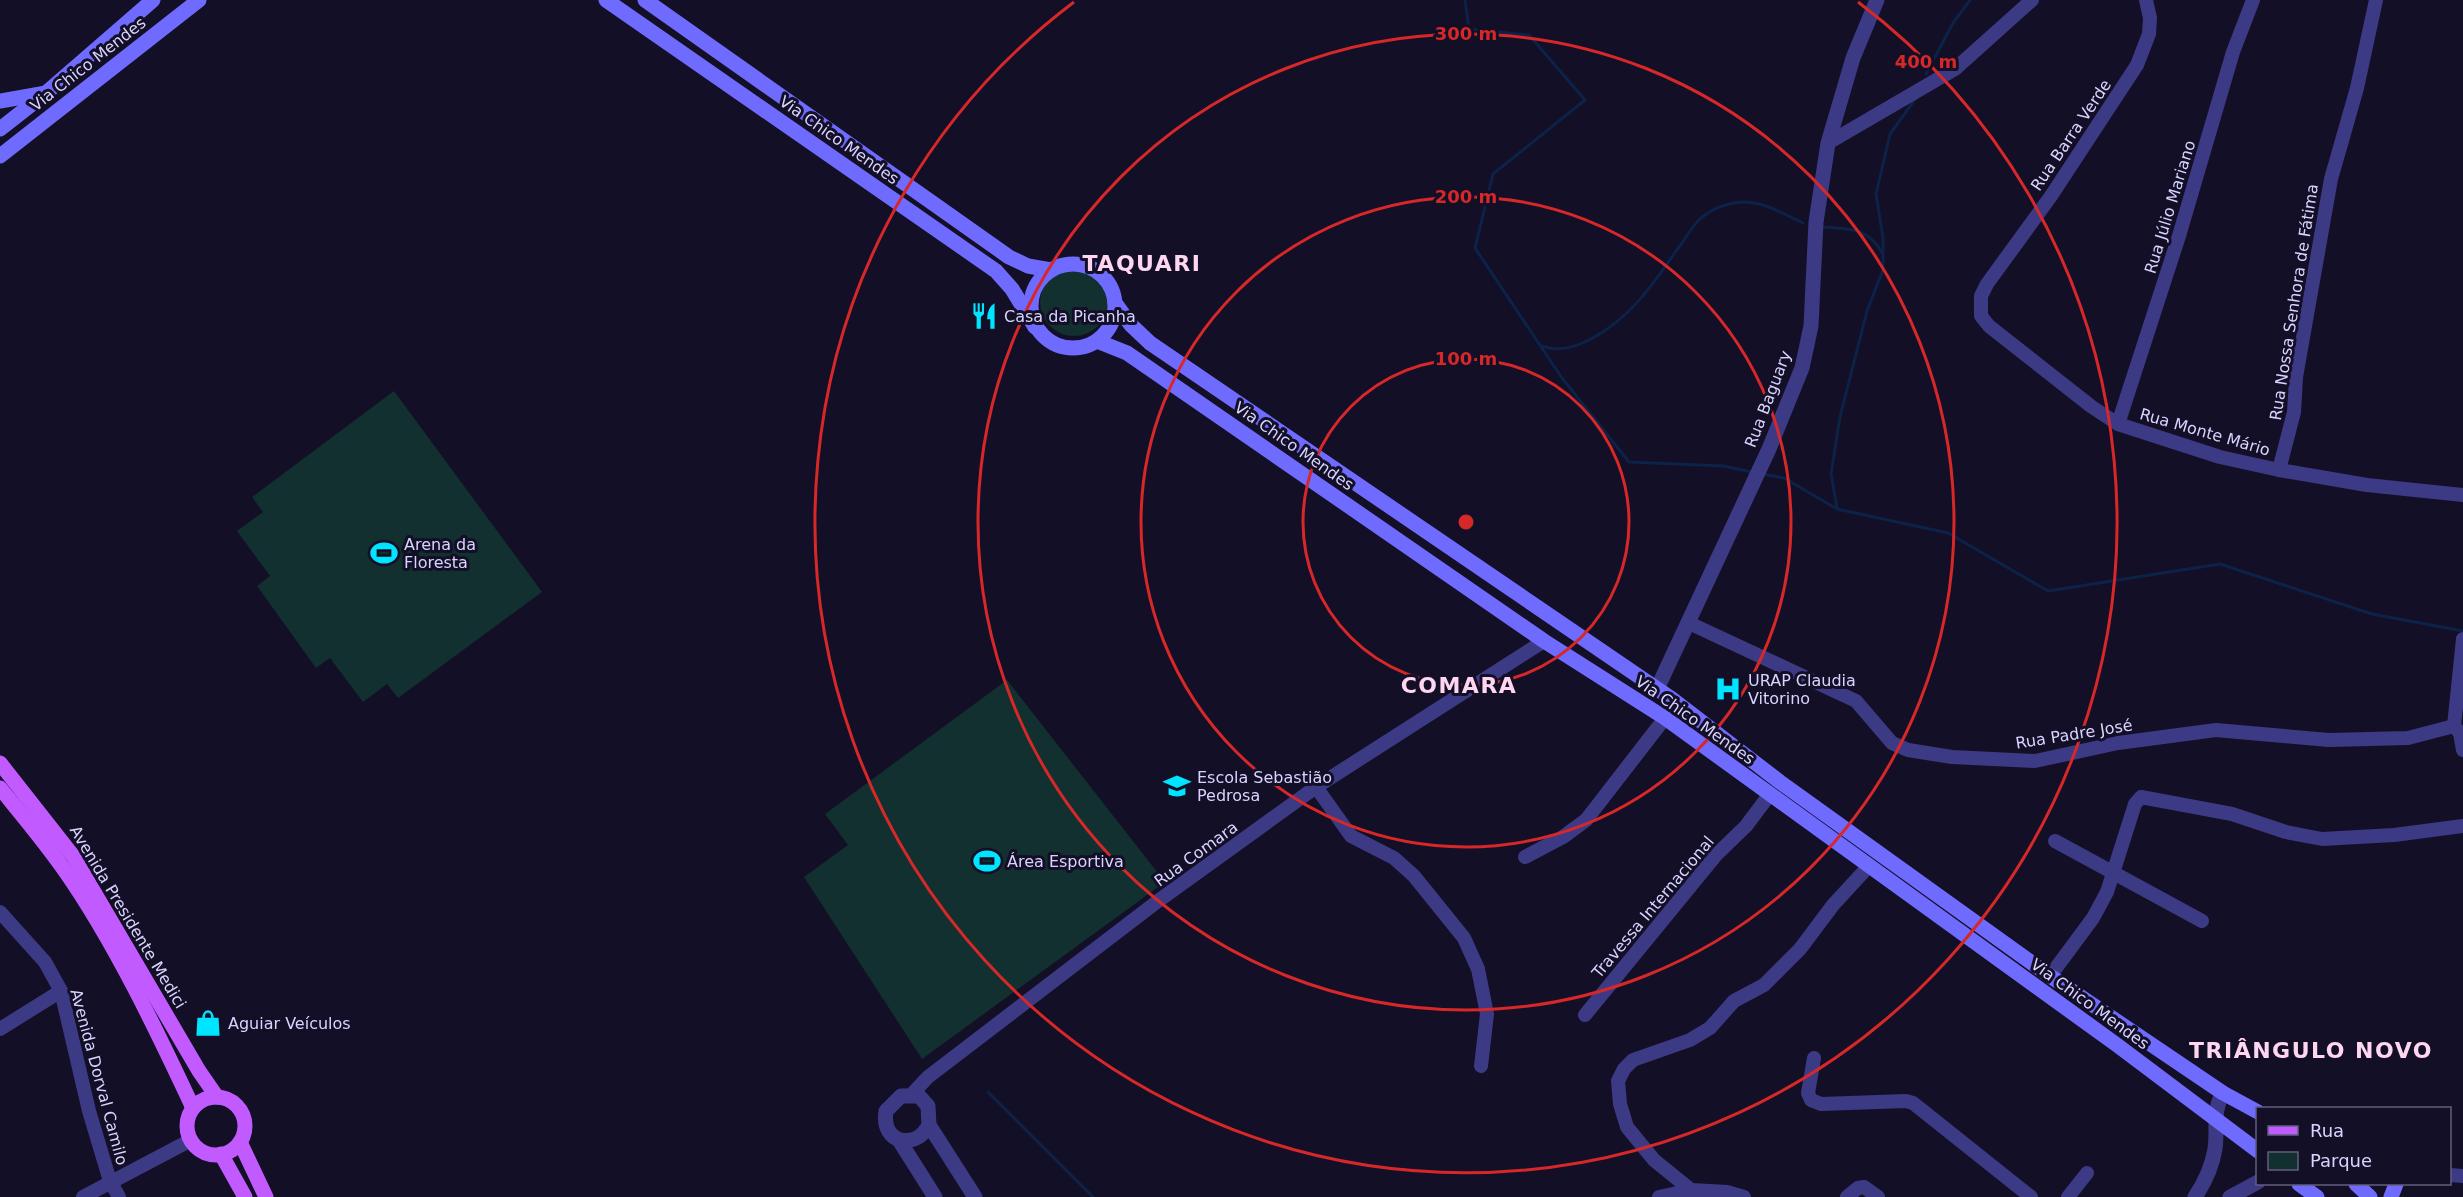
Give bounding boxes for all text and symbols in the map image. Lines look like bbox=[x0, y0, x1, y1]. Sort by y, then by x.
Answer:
street label: Via Chico Mendes bbox=[26, 13, 150, 115]
text: 300 m bbox=[1435, 23, 1497, 44]
text: 400 m bbox=[1895, 51, 1957, 72]
street label: Rua Barra Verde bbox=[2027, 76, 2115, 194]
street label: Via Chico Mendes bbox=[776, 92, 902, 188]
street label: Rua Júlio Mariano bbox=[2141, 138, 2199, 276]
street label: Rua Nossa Senhora de Fátima bbox=[2266, 182, 2322, 422]
text: 200 m bbox=[1435, 186, 1497, 207]
district label: TAQUARI bbox=[1083, 251, 1201, 276]
restaurant icon: Casa da Picanha bbox=[969, 301, 999, 331]
place label: Casa da Picanha bbox=[1004, 307, 1136, 326]
text: 100 m bbox=[1435, 348, 1497, 369]
street label: Rua Baguary bbox=[1741, 348, 1795, 450]
street label: Via Chico Mendes bbox=[1231, 398, 1357, 494]
street label: Rua Monte Mário bbox=[2138, 404, 2272, 460]
centre of rings bbox=[1456, 512, 1476, 532]
place label: Arena da Floresta bbox=[404, 535, 476, 572]
sports icon: Arena da Floresta bbox=[369, 538, 399, 568]
place label: URAP Claudia Vitorino bbox=[1748, 671, 1856, 708]
street label: Via Chico Mendes bbox=[1632, 672, 1758, 768]
district label: COMARA bbox=[1401, 673, 1517, 698]
hospital icon: URAP Claudia Vitorino bbox=[1713, 674, 1743, 704]
street label: Rua Padre José bbox=[2014, 715, 2134, 753]
place label: Escola Sebastião Pedrosa bbox=[1197, 768, 1332, 805]
school or university icon: Escola Sebastião Pedrosa bbox=[1162, 771, 1192, 801]
street label: Rua Comara bbox=[1151, 817, 1241, 891]
street label: Avenida Presidente Medici bbox=[66, 822, 190, 1012]
street label: Travessa Internacional bbox=[1587, 832, 1718, 983]
sports icon: Área Esportiva bbox=[972, 846, 1002, 876]
place label: Área Esportiva bbox=[1007, 852, 1124, 871]
street label: Via Chico Mendes bbox=[2027, 955, 2153, 1053]
street label: Avenida Dorval Camilo bbox=[66, 987, 132, 1167]
shop icon: Aguiar Veículos bbox=[193, 1008, 223, 1038]
place label: Aguiar Veículos bbox=[228, 1014, 351, 1033]
district label: TRIÂNGULO NOVO bbox=[2189, 1038, 2433, 1063]
legend bbox=[2256, 1107, 2451, 1185]
text: Rua bbox=[2310, 1120, 2344, 1141]
text: Parque bbox=[2310, 1150, 2372, 1171]

